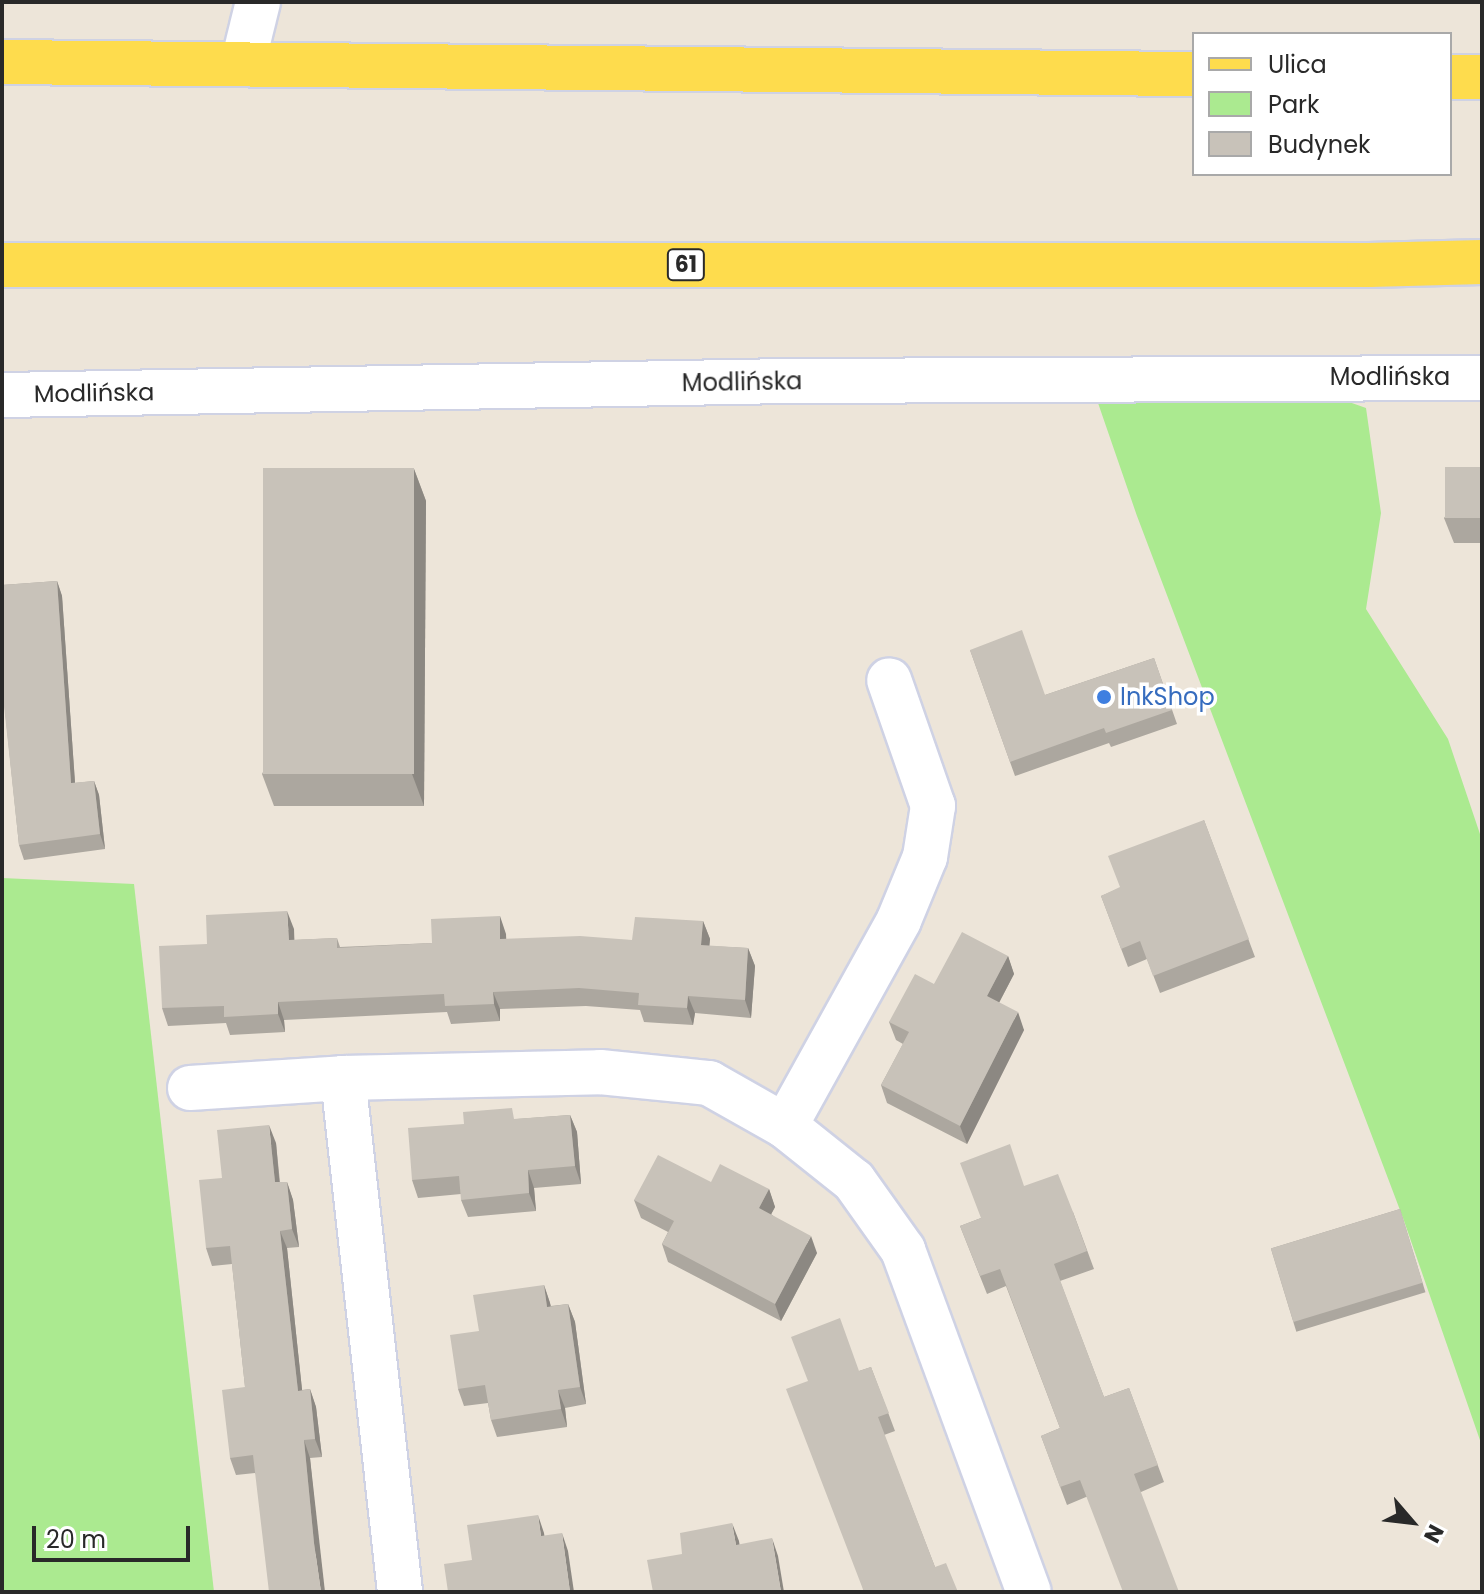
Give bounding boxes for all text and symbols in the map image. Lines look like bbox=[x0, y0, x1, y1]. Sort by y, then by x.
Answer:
legend bbox=[1192, 32, 1452, 176]
text: Ulica bbox=[1268, 48, 1327, 81]
text: Park bbox=[1268, 88, 1319, 121]
text: Budynek bbox=[1268, 128, 1370, 161]
road number: 61 bbox=[666, 247, 706, 283]
street label: Modlińska bbox=[1330, 363, 1450, 391]
street label: Modlińska bbox=[681, 367, 803, 397]
street label: Modlińska bbox=[33, 378, 155, 408]
place label: InkShop bbox=[1120, 683, 1215, 711]
marker: InkShop bbox=[1095, 688, 1113, 706]
north arrow bbox=[1372, 1482, 1452, 1562]
scale bar bbox=[36, 1510, 194, 1560]
text: N bbox=[1416, 1519, 1451, 1548]
text: 20 m bbox=[46, 1523, 106, 1556]

